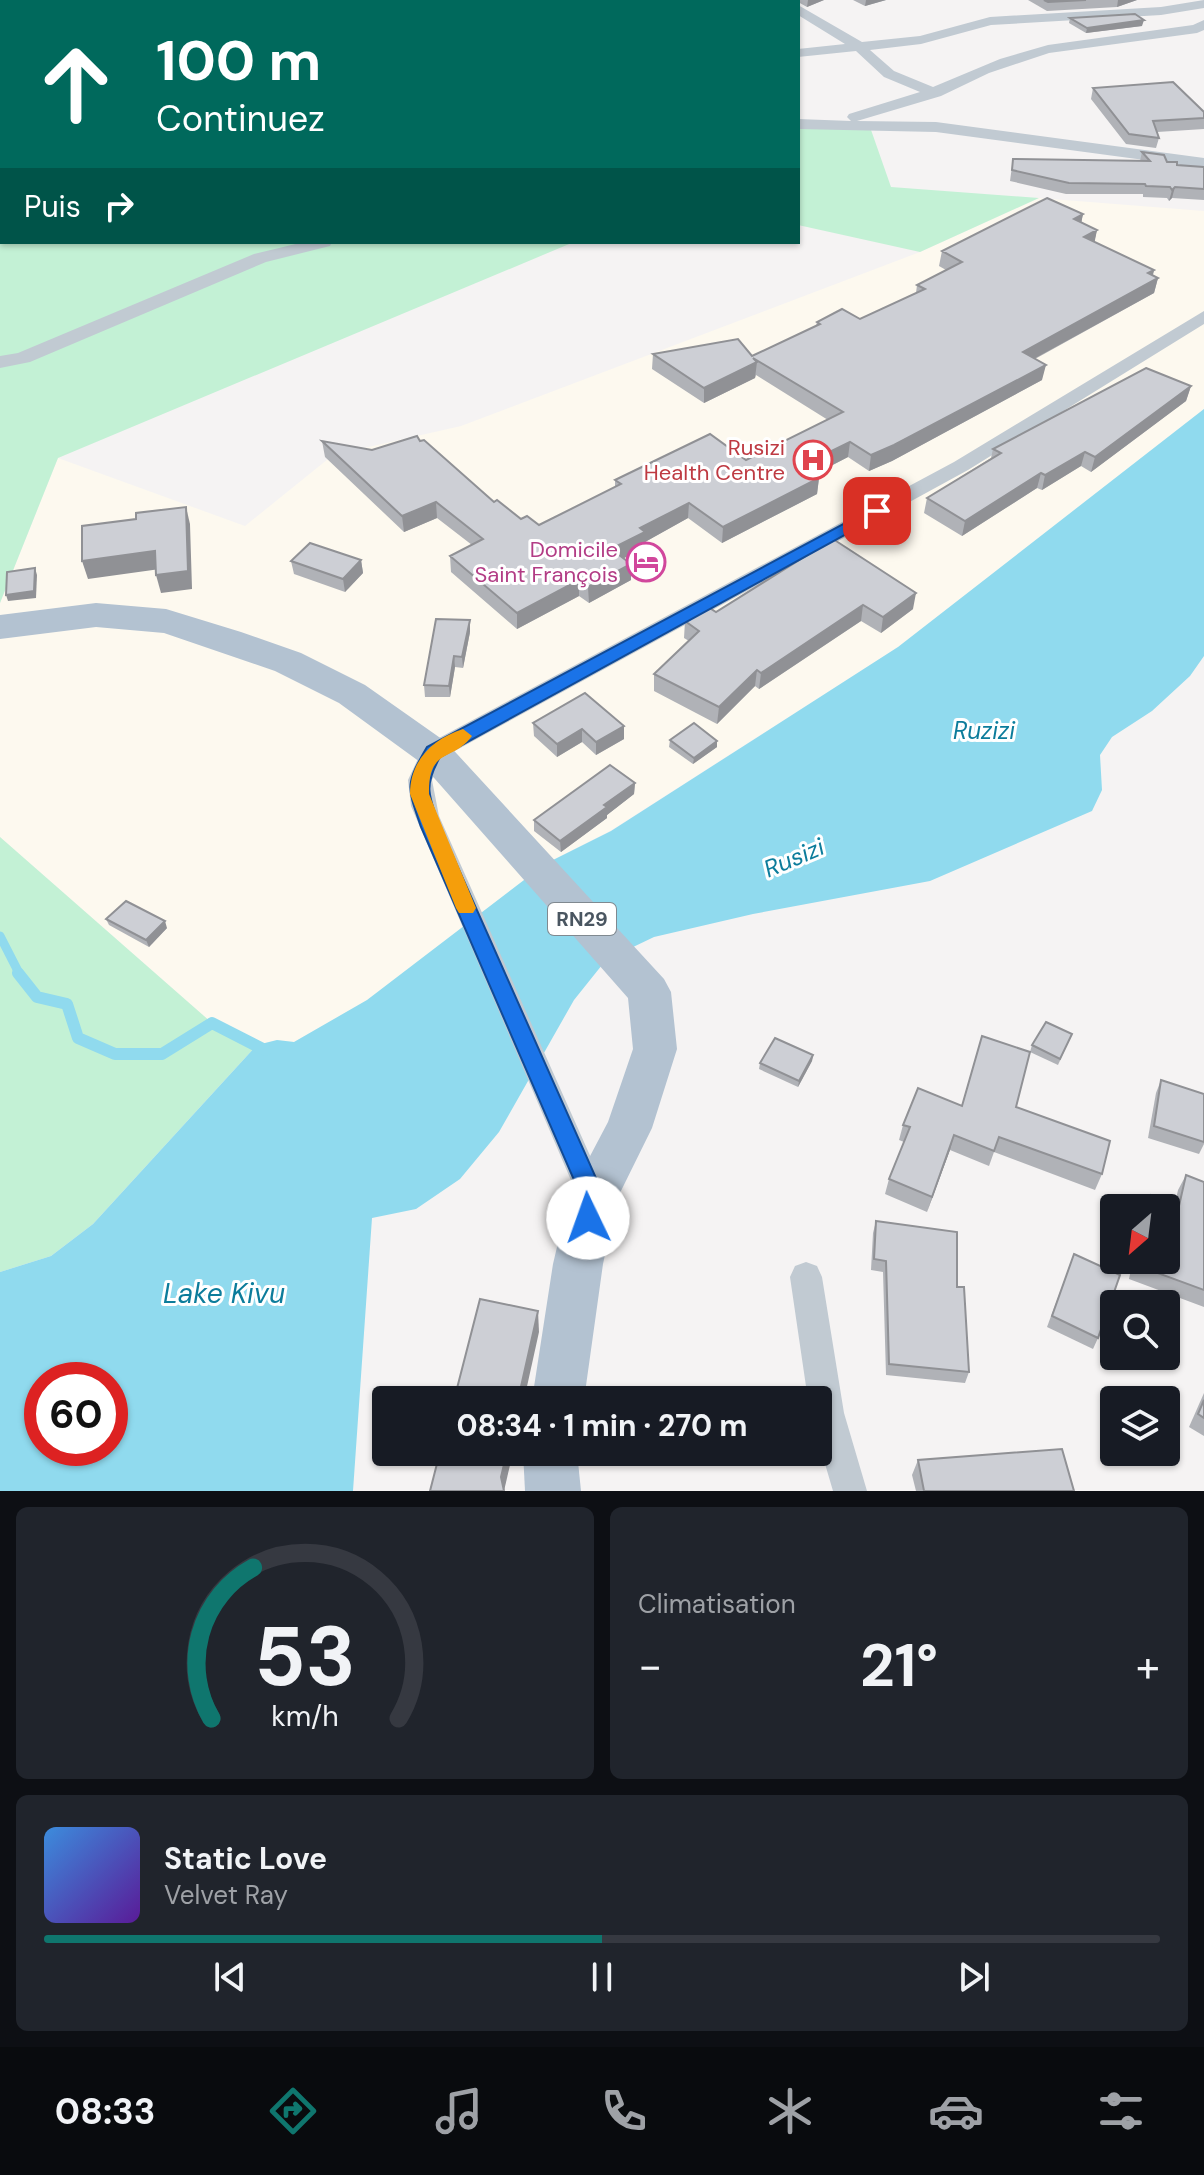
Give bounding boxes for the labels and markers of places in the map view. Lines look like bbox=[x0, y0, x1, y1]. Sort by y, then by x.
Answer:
place label: Rusizi Health Centre bbox=[644, 433, 785, 487]
hospital icon: Rusizi Health Centre bbox=[792, 439, 834, 481]
pin bbox=[843, 477, 911, 545]
place label: Domicile Saint François bbox=[474, 535, 618, 589]
hotel icon: Domicile Saint François bbox=[625, 541, 667, 583]

